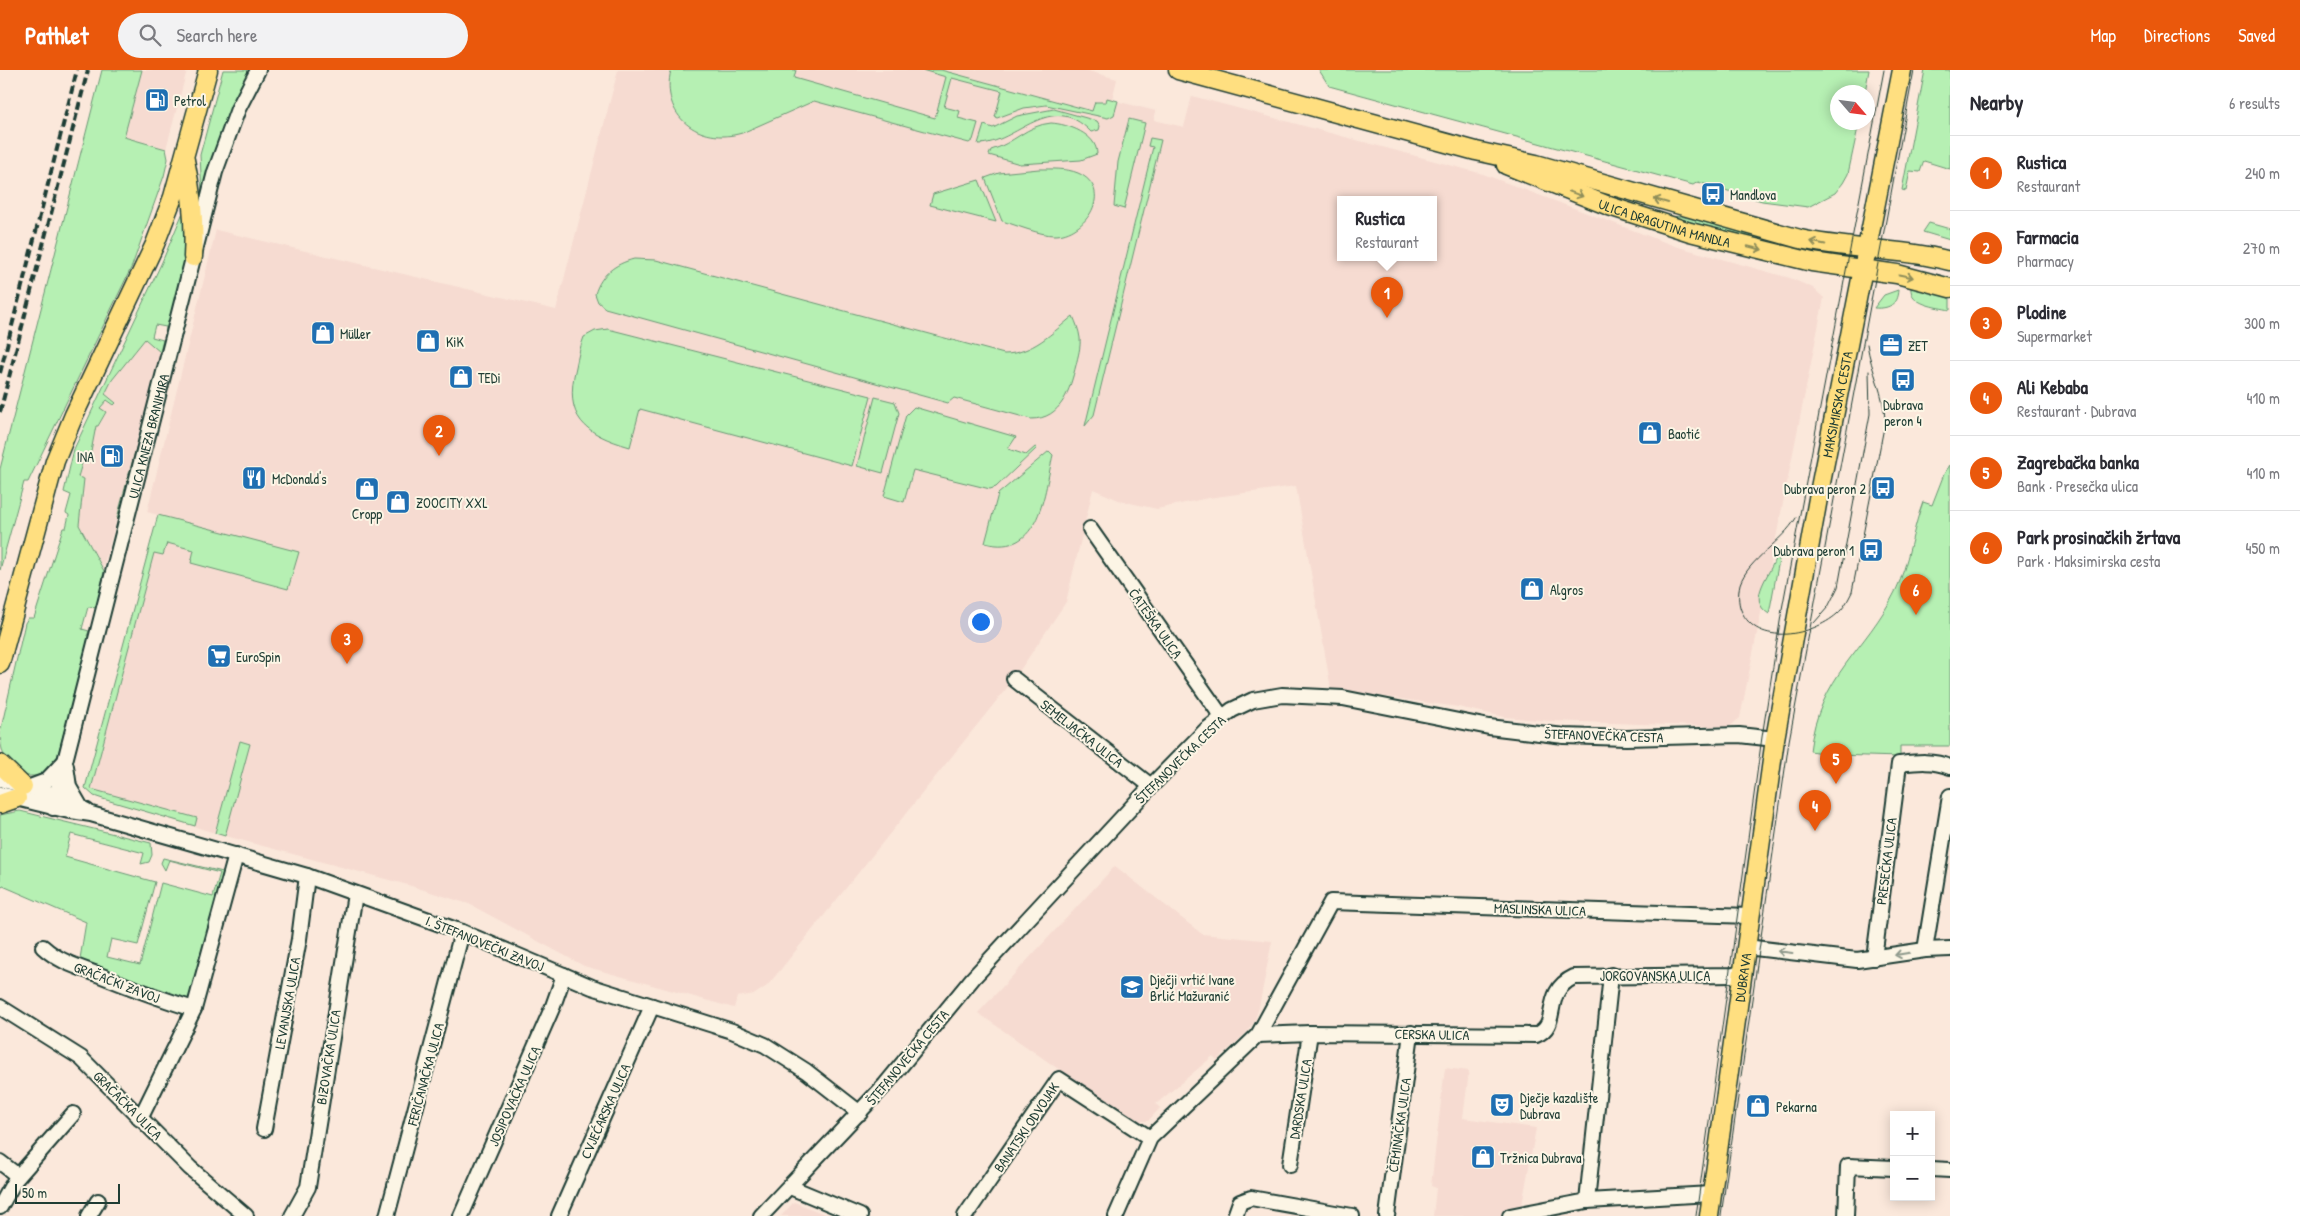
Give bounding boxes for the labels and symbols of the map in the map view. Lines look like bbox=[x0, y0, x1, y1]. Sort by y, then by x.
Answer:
north arrow bbox=[1830, 85, 1875, 130]
fuel station icon: Petrol bbox=[144, 87, 170, 113]
place label: Petrol bbox=[174, 91, 206, 110]
bus stop icon: Mandlova bbox=[1700, 181, 1726, 207]
place label: Mandlova bbox=[1730, 185, 1777, 204]
one-way arrow bbox=[1568, 190, 1583, 199]
street label: ULICA DRAGUTINA MANDLA bbox=[1596, 193, 1733, 251]
one-way arrow bbox=[1653, 196, 1669, 206]
one-way arrow bbox=[1810, 237, 1826, 247]
one-way arrow bbox=[1746, 243, 1762, 253]
one-way arrow bbox=[1898, 272, 1914, 282]
pin: 1 bbox=[1371, 277, 1403, 318]
shop icon: Müller bbox=[310, 320, 336, 346]
place label: Müller bbox=[340, 324, 372, 343]
shop icon: KiK bbox=[415, 328, 441, 354]
place label: KiK bbox=[446, 332, 464, 351]
office icon: ZET bbox=[1878, 332, 1904, 358]
place label: ZET bbox=[1908, 336, 1928, 355]
street label: MAKSIMIRSKA CESTA bbox=[1817, 349, 1856, 459]
shop icon: TEDi bbox=[448, 364, 474, 390]
bus stop icon: Dubrava peron 4 bbox=[1890, 367, 1916, 393]
place label: TEDi bbox=[478, 368, 501, 387]
street label: ULICA KNEZA BRANIMIRA bbox=[123, 371, 173, 500]
place label: Dubrava peron 4 bbox=[1883, 395, 1924, 431]
pin: 2 bbox=[423, 415, 455, 456]
shop icon: Baotić bbox=[1637, 420, 1663, 446]
place label: Baotić bbox=[1668, 424, 1700, 443]
fuel station icon: INA bbox=[99, 443, 125, 469]
place label: INA bbox=[76, 447, 94, 466]
restaurant icon: McDonald's bbox=[241, 465, 267, 491]
place label: McDonald's bbox=[272, 469, 327, 488]
bus stop icon: Dubrava peron 2 bbox=[1870, 475, 1896, 501]
shop icon: Cropp bbox=[354, 476, 380, 502]
place label: Dubrava peron 2 bbox=[1784, 479, 1866, 499]
shop icon: ZOOCITY XXL bbox=[385, 489, 411, 515]
place label: ZOOCITY XXL bbox=[416, 493, 488, 512]
place label: Cropp bbox=[352, 504, 382, 524]
bus stop icon: Dubrava peron 1 bbox=[1858, 537, 1884, 563]
place label: Dubrava peron 1 bbox=[1774, 541, 1854, 561]
pin: 6 bbox=[1900, 574, 1932, 615]
shop icon: Algros bbox=[1519, 576, 1545, 602]
place label: Algros bbox=[1550, 580, 1583, 600]
street label: ČATEŠKA ULICA bbox=[1125, 584, 1187, 662]
your location bbox=[968, 609, 994, 635]
pin: 3 bbox=[331, 623, 363, 664]
supermarket icon: EuroSpin bbox=[206, 643, 232, 669]
place label: EuroSpin bbox=[236, 647, 281, 667]
street label: SEMELJAČKA ULICA bbox=[1037, 695, 1127, 771]
street label: ŠTEFANOVEČKA CESTA bbox=[1131, 711, 1230, 807]
street label: ŠTEFANOVEČKA CESTA bbox=[1544, 723, 1664, 747]
pin: 5 bbox=[1820, 743, 1852, 784]
pin: 4 bbox=[1799, 790, 1831, 831]
street label: PRESEČKA ULICA bbox=[1871, 816, 1901, 906]
street label: MASLINSKA ULICA bbox=[1494, 898, 1586, 920]
street label: I. ŠTEFANOVEČKI ZAVOJ bbox=[423, 911, 547, 975]
one-way arrow bbox=[1777, 947, 1793, 957]
one-way arrow bbox=[1894, 949, 1910, 959]
street label: DUBRAVA bbox=[1729, 951, 1755, 1003]
street label: LEVANJSKA ULICA bbox=[270, 955, 304, 1051]
street label: GRAČAČKI ZAVOJ bbox=[71, 957, 163, 1007]
street label: JORGOVANSKA ULICA bbox=[1600, 966, 1710, 985]
place label: Dječji vrtić Ivane Brlić Mažuranić bbox=[1150, 970, 1235, 1005]
school or university icon: Dječji vrtić Ivane Brlić Mažuranić bbox=[1119, 974, 1145, 1000]
street label: ŠTEFANOVEČKA CESTA bbox=[861, 1005, 953, 1109]
street label: BIZOVAČKA ULICA bbox=[311, 1008, 345, 1106]
street label: FERIČANAČKA ULICA bbox=[402, 1020, 448, 1128]
street label: CERSKA ULICA bbox=[1394, 1024, 1470, 1044]
street label: JOSIPOVAČKA ULICA bbox=[483, 1043, 545, 1149]
street label: DARDSKA ULICA bbox=[1284, 1057, 1316, 1140]
street label: CVJEĆARSKA ULICA bbox=[576, 1060, 635, 1162]
street label: GRAČAČKA ULICA bbox=[89, 1066, 167, 1144]
street label: ČEMINAČKA ULICA bbox=[1383, 1076, 1415, 1174]
street label: BANATSKI ODVOJAK bbox=[989, 1078, 1063, 1176]
place label: Dječje kazalište Dubrava bbox=[1520, 1088, 1599, 1123]
theatre icon: Dječje kazalište Dubrava bbox=[1489, 1092, 1515, 1118]
shop icon: Pekarna bbox=[1745, 1093, 1771, 1119]
place label: Pekarna bbox=[1776, 1097, 1817, 1116]
shop icon: Tržnica Dubrava bbox=[1470, 1144, 1496, 1170]
place label: Tržnica Dubrava bbox=[1500, 1148, 1582, 1167]
scale bar bbox=[15, 1181, 120, 1204]

